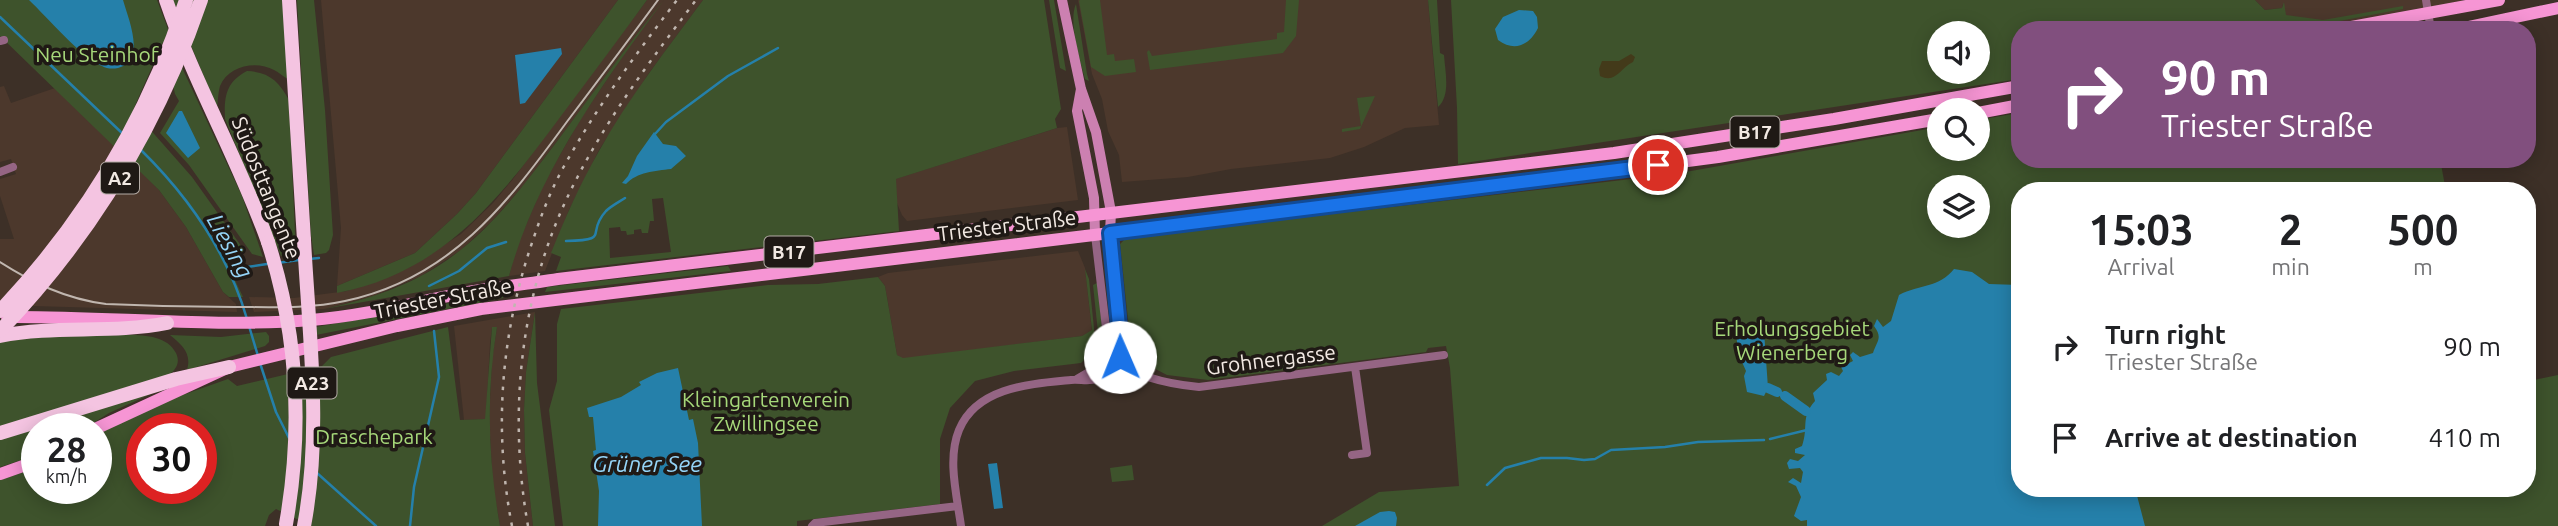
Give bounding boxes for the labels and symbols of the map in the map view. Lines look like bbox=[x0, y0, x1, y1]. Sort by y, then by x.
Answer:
park label: Neu Steinhof bbox=[35, 42, 160, 66]
street label: Südosttangente bbox=[227, 113, 306, 262]
road number: B17 bbox=[1730, 116, 1780, 148]
pin bbox=[1628, 135, 1688, 195]
road number: A2 bbox=[101, 162, 139, 194]
street label: Triester Straße bbox=[936, 205, 1078, 245]
water label: Liesing bbox=[203, 209, 258, 282]
road number: B17 bbox=[764, 236, 814, 268]
street label: Triester Straße bbox=[372, 273, 514, 323]
park label: Erholungsgebiet Wienerberg bbox=[1714, 316, 1870, 364]
position arrow bbox=[1083, 320, 1157, 394]
street label: Grohnergasse bbox=[1205, 339, 1337, 379]
road number: A23 bbox=[288, 368, 336, 398]
park label: Kleingartenverein Zwillingsee bbox=[682, 387, 850, 435]
speed limit sign: 30 bbox=[126, 413, 217, 504]
park label: Draschepark bbox=[315, 424, 433, 448]
water label: Grüner See bbox=[592, 451, 702, 476]

